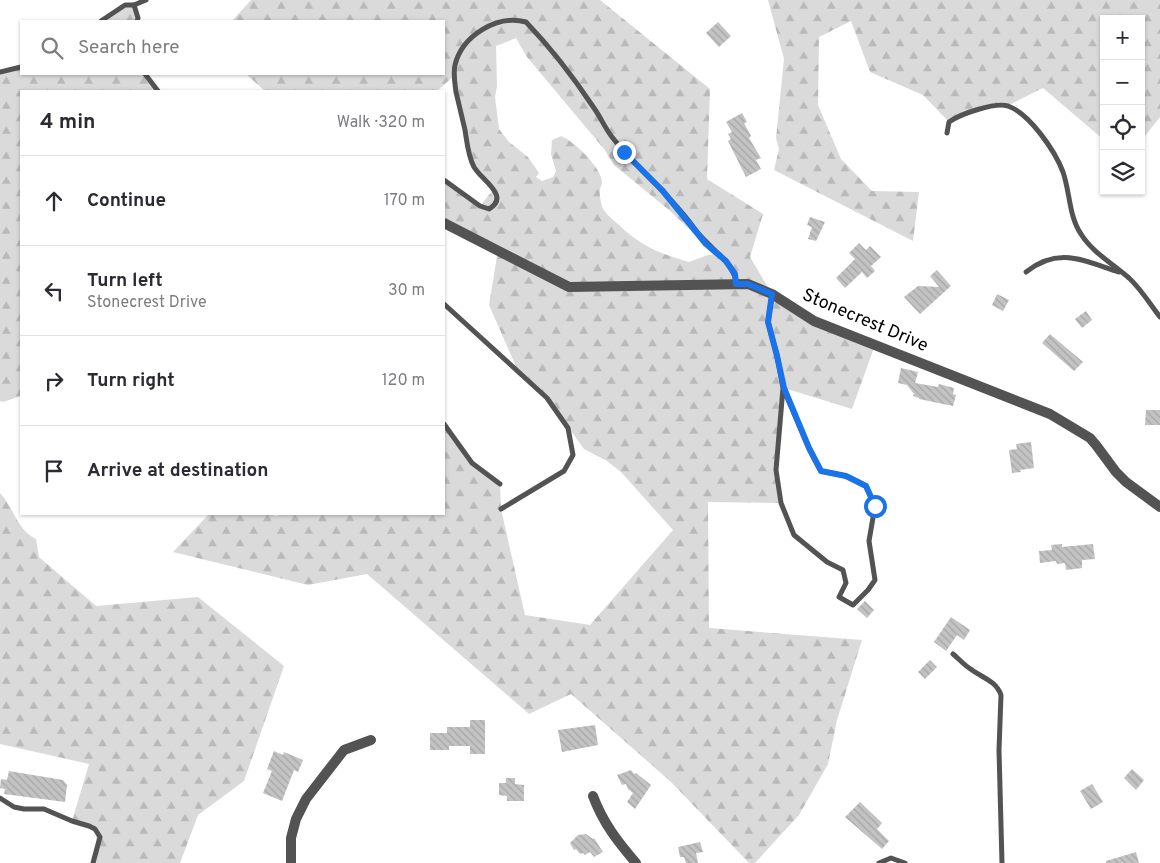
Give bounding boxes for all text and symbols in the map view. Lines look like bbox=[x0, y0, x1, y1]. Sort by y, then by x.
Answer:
map controls bbox=[1100, 15, 1145, 195]
button: + bbox=[1100, 15, 1145, 60]
search box bbox=[20, 20, 445, 75]
icon: search bbox=[38, 34, 66, 62]
text: Search here bbox=[78, 36, 180, 60]
button: − bbox=[1100, 60, 1145, 105]
button: locate bbox=[1100, 105, 1145, 150]
text: 4 min bbox=[40, 109, 96, 136]
text: Walk · 320 m bbox=[337, 113, 425, 133]
route end bbox=[613, 141, 636, 164]
button: layers bbox=[1100, 150, 1145, 195]
icon: ahead bbox=[40, 187, 68, 215]
text: Continue bbox=[87, 189, 166, 213]
text: 170 m bbox=[384, 191, 425, 211]
text: Turn left bbox=[87, 269, 163, 293]
icon: left bbox=[40, 277, 68, 305]
text: 30 m bbox=[388, 281, 425, 301]
street label: Stonecrest Drive bbox=[799, 284, 931, 358]
text: Stonecrest Drive bbox=[87, 293, 207, 313]
icon: right bbox=[40, 367, 68, 395]
text: Turn right bbox=[87, 369, 175, 393]
text: 120 m bbox=[382, 371, 425, 391]
icon: arrive bbox=[40, 457, 68, 485]
text: Arrive at destination bbox=[87, 459, 268, 483]
route start bbox=[864, 495, 887, 518]

